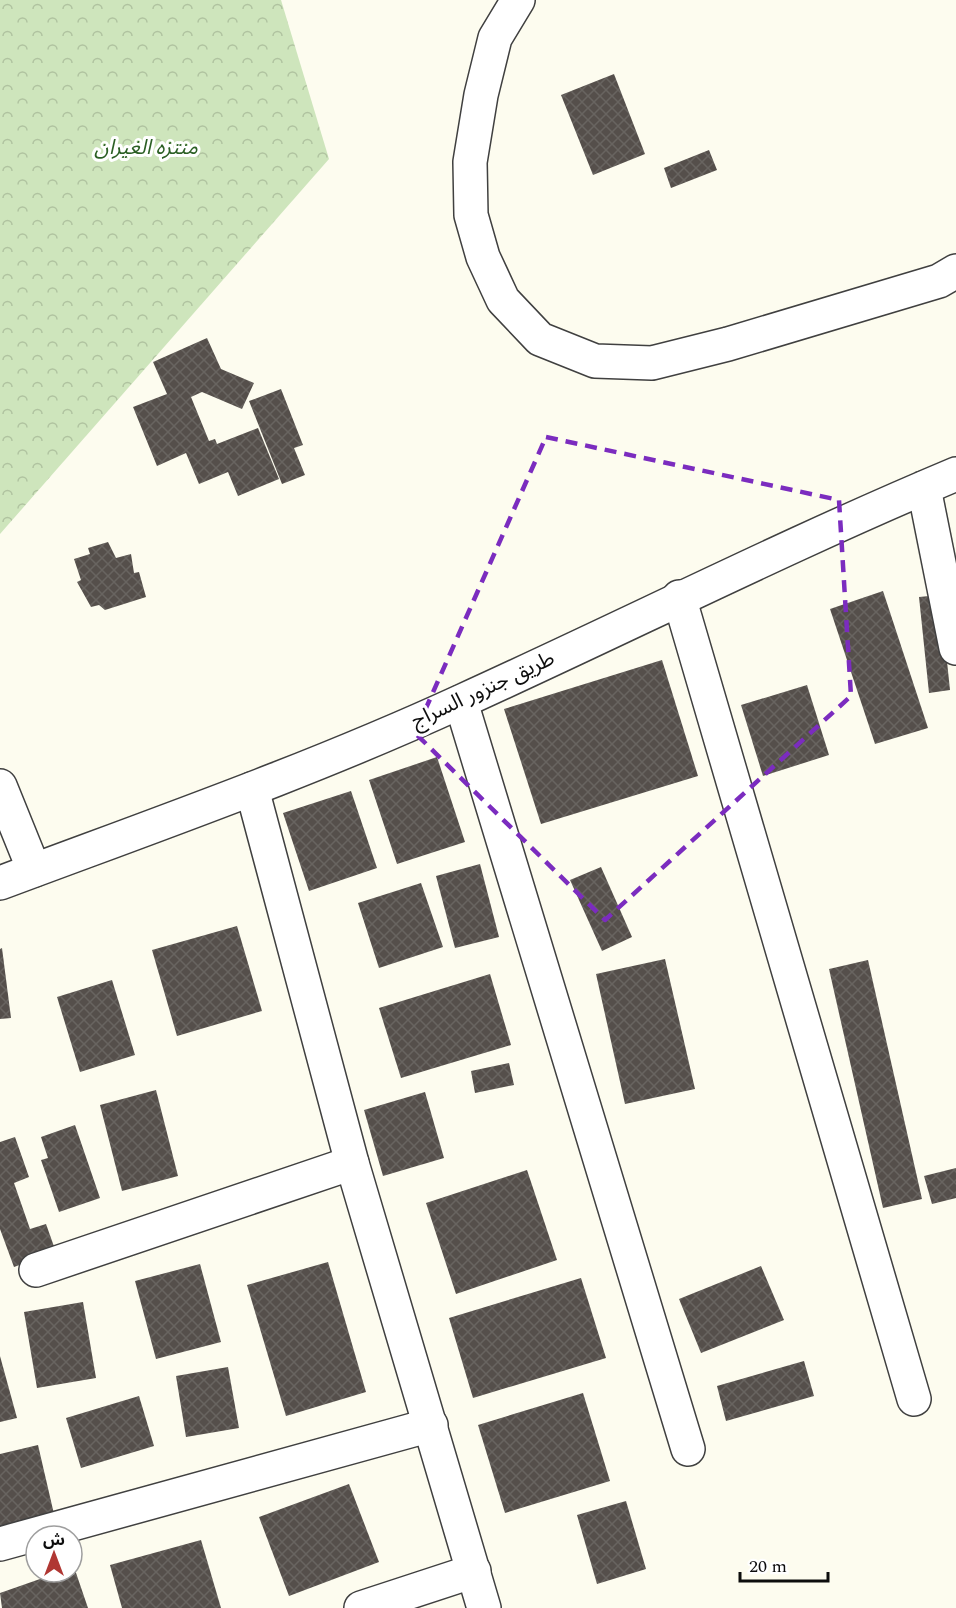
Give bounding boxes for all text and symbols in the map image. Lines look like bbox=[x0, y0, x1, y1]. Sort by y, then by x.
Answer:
park label: منتزه الغيران bbox=[94, 132, 198, 164]
street label: طريق جنزور السراج bbox=[406, 643, 560, 737]
north arrow bbox=[24, 1524, 84, 1584]
text: ش bbox=[43, 1528, 65, 1552]
scale bar bbox=[740, 1545, 828, 1583]
text: 20 m bbox=[749, 1553, 787, 1580]

